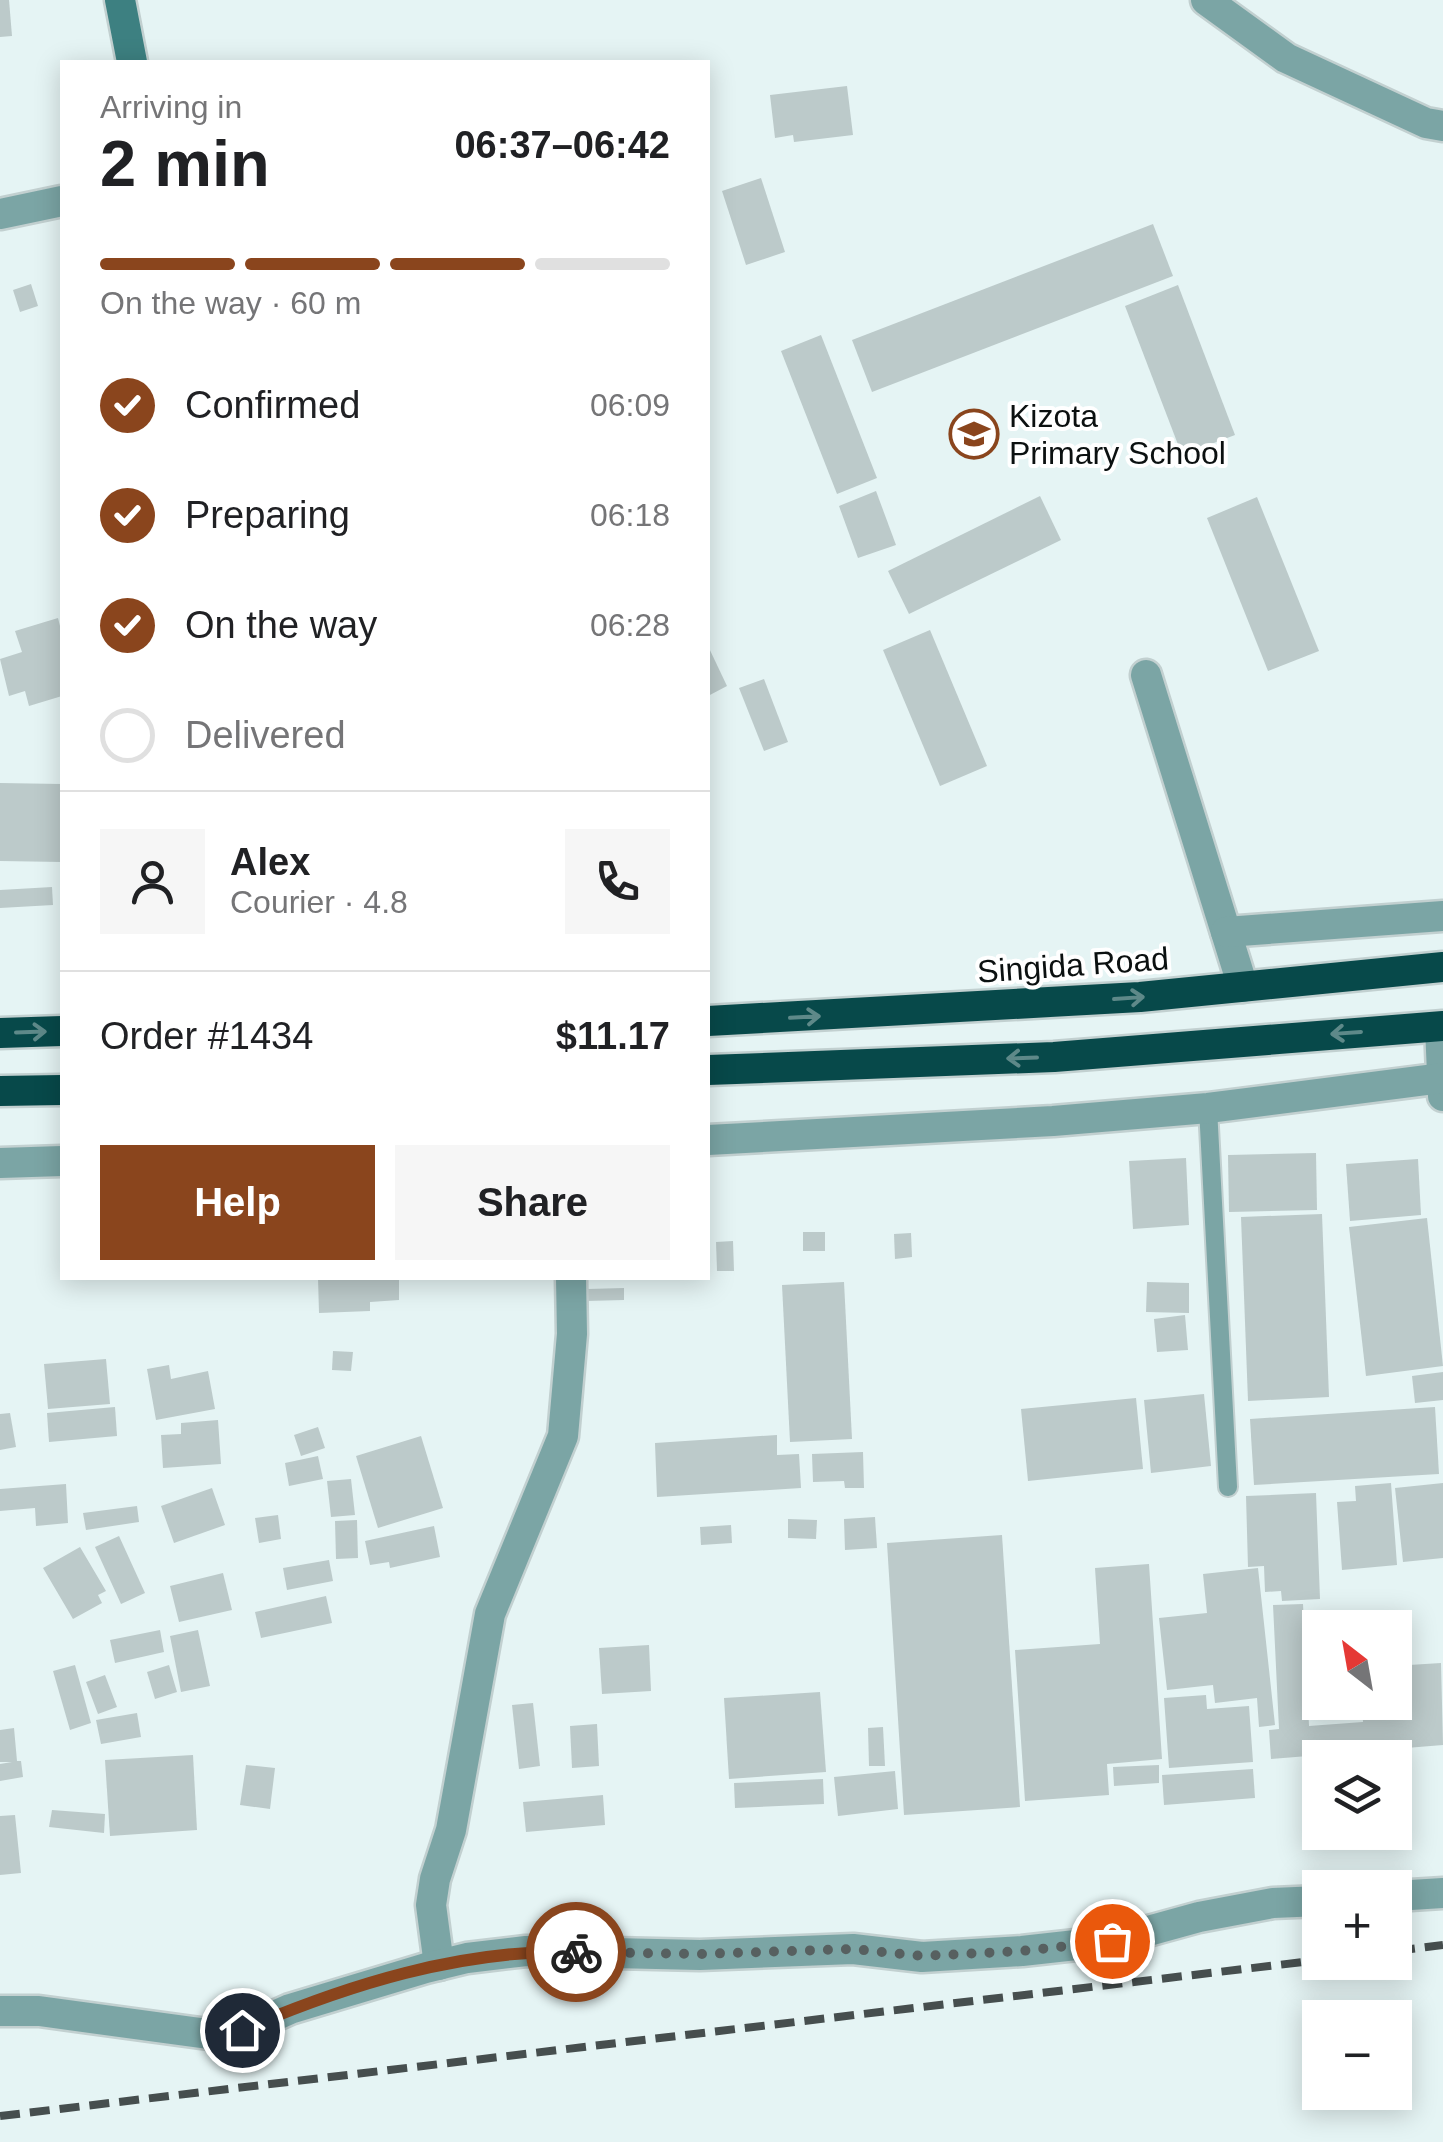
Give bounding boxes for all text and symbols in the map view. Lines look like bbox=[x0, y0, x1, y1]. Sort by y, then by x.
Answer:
text: Arriving in bbox=[100, 89, 242, 125]
text: 06:37–06:42 bbox=[454, 124, 670, 166]
text: 2 min bbox=[100, 127, 270, 200]
text: On the way · 60 m bbox=[100, 285, 361, 321]
icon: check bbox=[100, 378, 155, 433]
text: Confirmed bbox=[185, 384, 360, 426]
text: 06:09 bbox=[590, 387, 670, 423]
place label: Kizota Primary School bbox=[1009, 398, 1226, 471]
school or university icon: Kizota Primary School bbox=[948, 408, 1000, 460]
icon: check bbox=[100, 488, 155, 543]
text: Preparing bbox=[185, 494, 350, 536]
text: 06:18 bbox=[590, 497, 670, 533]
icon: check bbox=[100, 598, 155, 653]
text: On the way bbox=[185, 604, 377, 646]
text: 06:28 bbox=[590, 607, 670, 643]
text: Delivered bbox=[185, 714, 346, 756]
button: person bbox=[100, 829, 205, 934]
button: phone bbox=[565, 829, 670, 934]
text: Alex bbox=[230, 841, 310, 883]
text: Courier · 4.8 bbox=[230, 884, 408, 920]
street label: Singida Road bbox=[976, 940, 1170, 990]
one-way arrow bbox=[1113, 988, 1145, 1007]
one-way arrow bbox=[788, 1007, 820, 1026]
text: Order #1434 bbox=[100, 1015, 313, 1057]
text: $11.17 bbox=[556, 1015, 670, 1057]
one-way arrow bbox=[15, 1022, 47, 1041]
one-way arrow bbox=[1330, 1024, 1362, 1043]
one-way arrow bbox=[1006, 1049, 1038, 1068]
button: Help bbox=[100, 1145, 375, 1260]
button: Share bbox=[395, 1145, 670, 1260]
north arrow bbox=[1302, 1610, 1412, 1720]
map controls bbox=[1302, 1610, 1412, 2110]
button: layers bbox=[1302, 1740, 1412, 1850]
button: + bbox=[1302, 1870, 1412, 1980]
pin bbox=[1070, 1899, 1155, 1984]
courier bbox=[526, 1902, 626, 2002]
icon: bag bbox=[1085, 1914, 1140, 1969]
icon: bike bbox=[549, 1925, 604, 1980]
pin bbox=[200, 1988, 285, 2073]
button: − bbox=[1302, 2000, 1412, 2110]
icon: home bbox=[215, 2003, 270, 2058]

